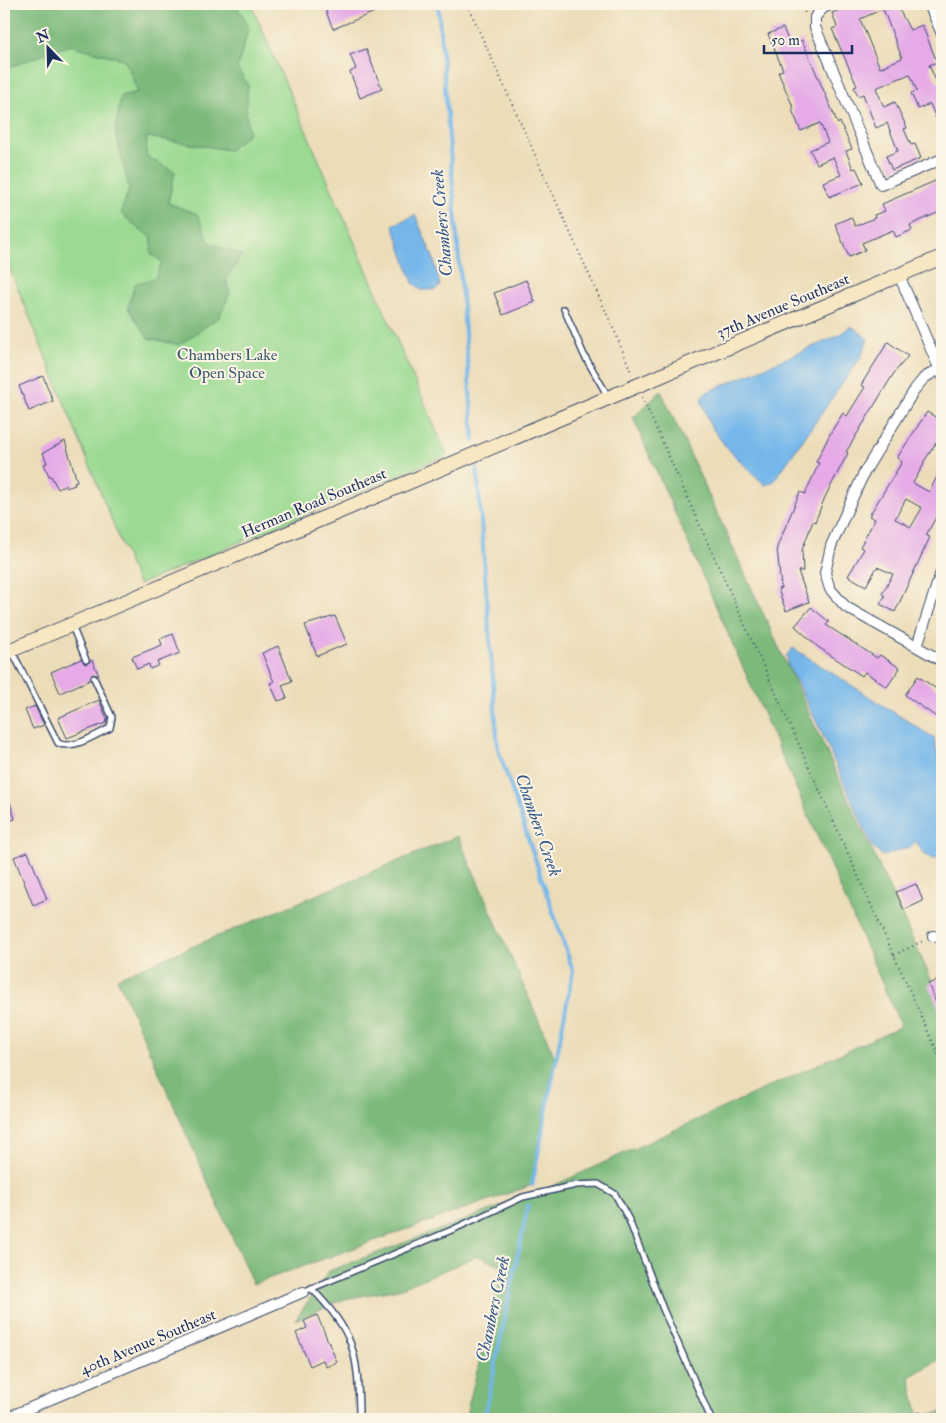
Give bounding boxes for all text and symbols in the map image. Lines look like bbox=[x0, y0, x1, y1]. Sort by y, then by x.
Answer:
north arrow bbox=[22, 22, 72, 72]
scale bar bbox=[764, 22, 851, 54]
text: N bbox=[33, 26, 53, 47]
text: 50 m bbox=[771, 31, 800, 50]
water label: Chambers Creek bbox=[426, 168, 458, 278]
street label: 37th Avenue Southeast bbox=[714, 269, 852, 343]
park label: Chambers Lake Open Space bbox=[177, 345, 278, 384]
street label: Herman Road Southeast bbox=[239, 463, 389, 543]
water label: Chambers Creek bbox=[510, 770, 566, 880]
water label: Chambers Creek bbox=[471, 1254, 515, 1364]
street label: 40th Avenue Southeast bbox=[77, 1304, 219, 1380]

